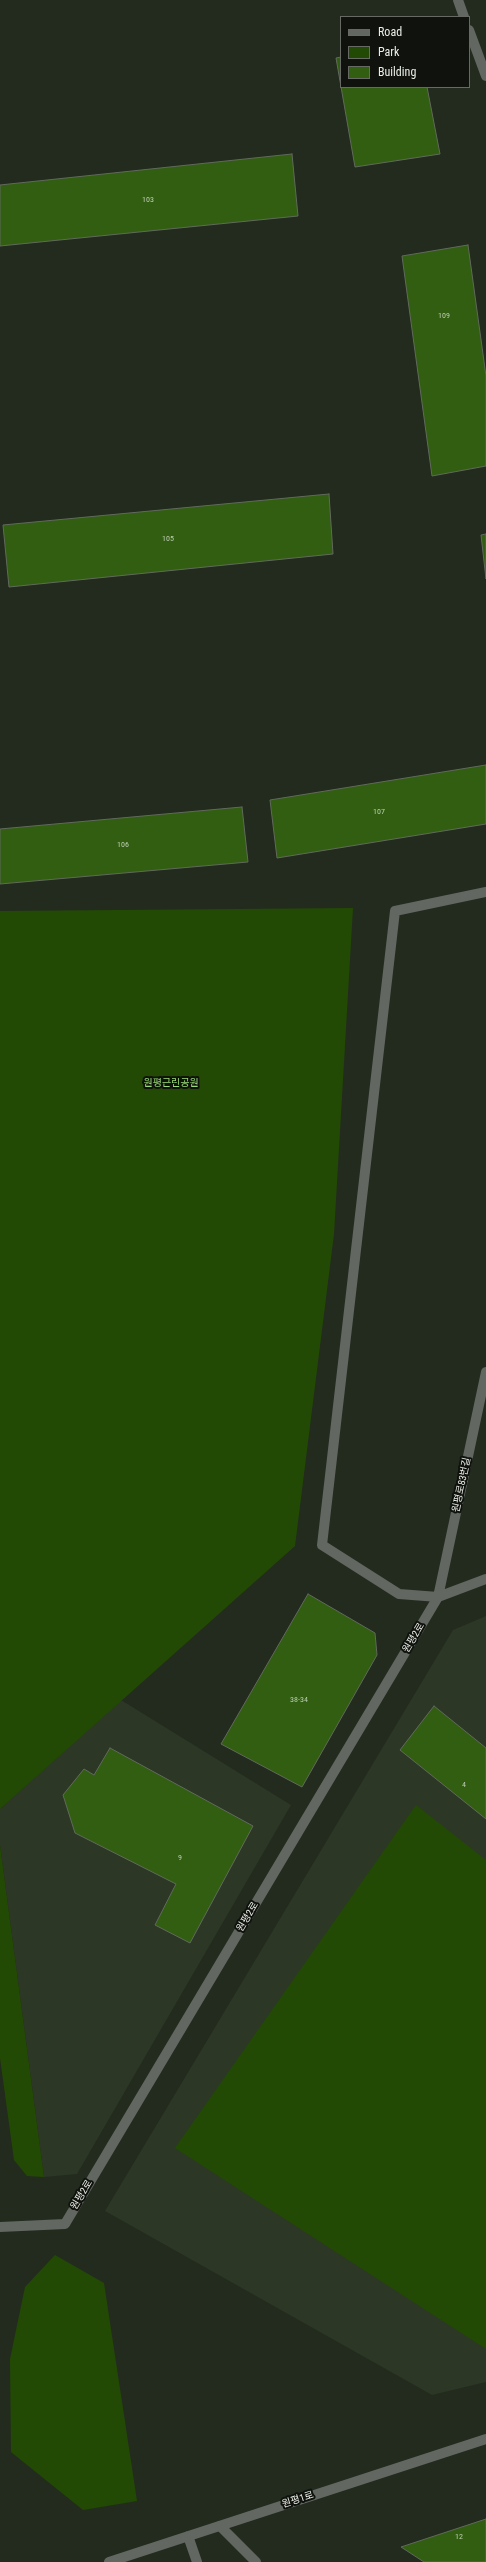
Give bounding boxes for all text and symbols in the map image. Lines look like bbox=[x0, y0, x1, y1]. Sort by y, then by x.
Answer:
legend bbox=[340, 16, 470, 88]
text: Road bbox=[378, 25, 402, 39]
text: Park bbox=[378, 45, 399, 59]
text: Building bbox=[378, 65, 416, 79]
house number: 103 bbox=[142, 195, 154, 205]
house number: 109 bbox=[438, 311, 450, 321]
house number: 105 bbox=[162, 534, 174, 544]
house number: 107 bbox=[373, 807, 385, 817]
house number: 106 bbox=[117, 840, 129, 850]
park label: 원평근린공원 bbox=[143, 1077, 199, 1089]
street label: 원평로83번길 bbox=[450, 1456, 474, 1514]
street label: 원평2로 bbox=[400, 1621, 428, 1655]
house number: 38-34 bbox=[290, 1695, 308, 1705]
house number: 4 bbox=[462, 1780, 466, 1790]
house number: 9 bbox=[178, 1853, 182, 1863]
street label: 원평2로 bbox=[234, 1900, 262, 1934]
street label: 원평2로 bbox=[68, 2178, 96, 2212]
street label: 원평1로 bbox=[281, 2489, 315, 2511]
house number: 12 bbox=[455, 2532, 463, 2542]

